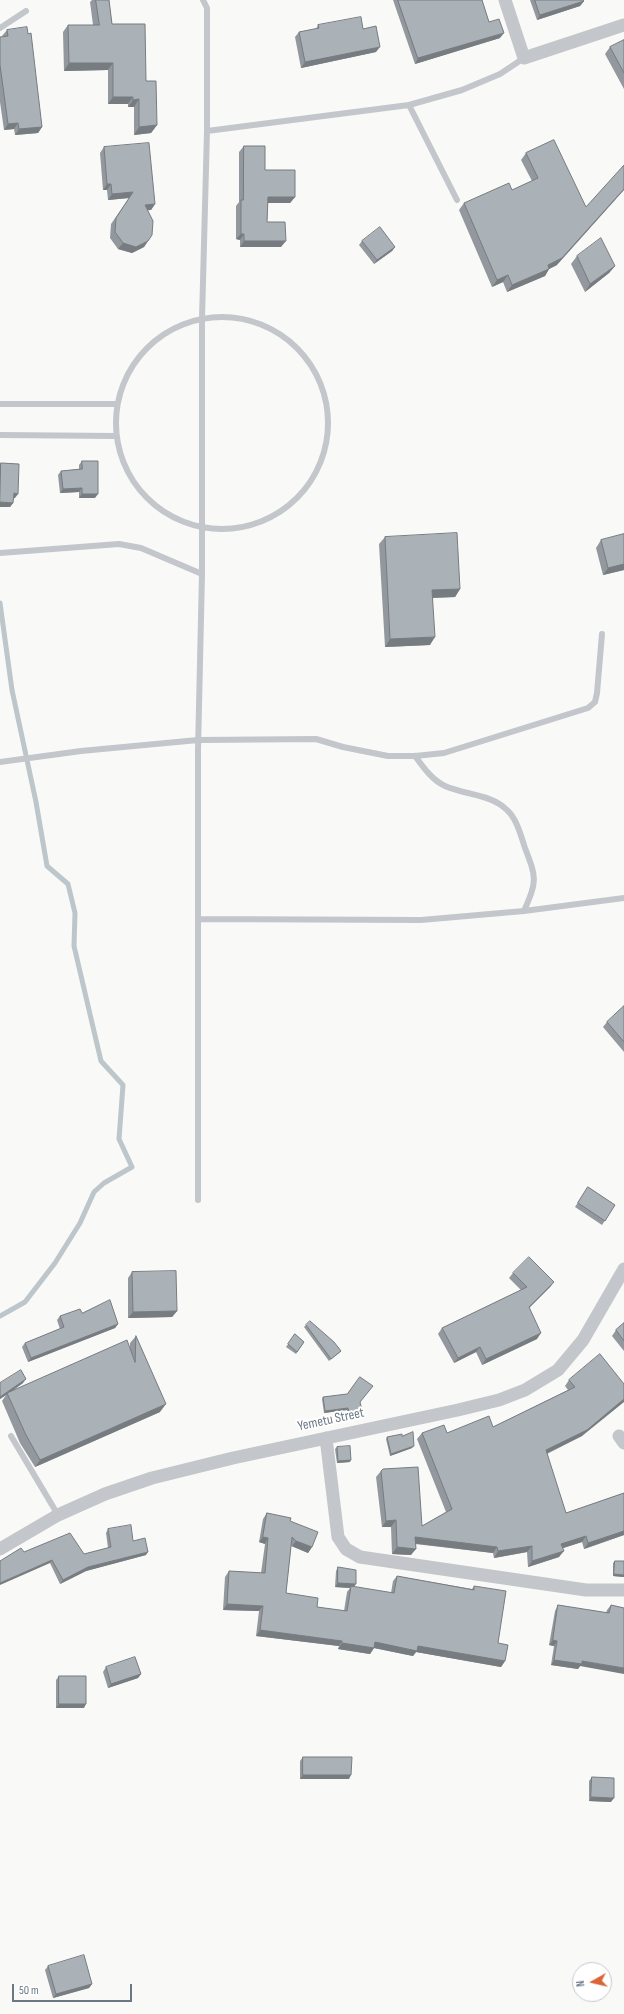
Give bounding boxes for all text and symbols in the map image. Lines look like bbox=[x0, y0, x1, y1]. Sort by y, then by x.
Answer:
street label: Yemetu Street bbox=[296, 1405, 366, 1435]
north arrow bbox=[572, 1962, 612, 2002]
scale bar bbox=[14, 1976, 134, 2002]
text: N bbox=[574, 1980, 587, 1987]
text: 50 m bbox=[19, 1983, 39, 1998]

